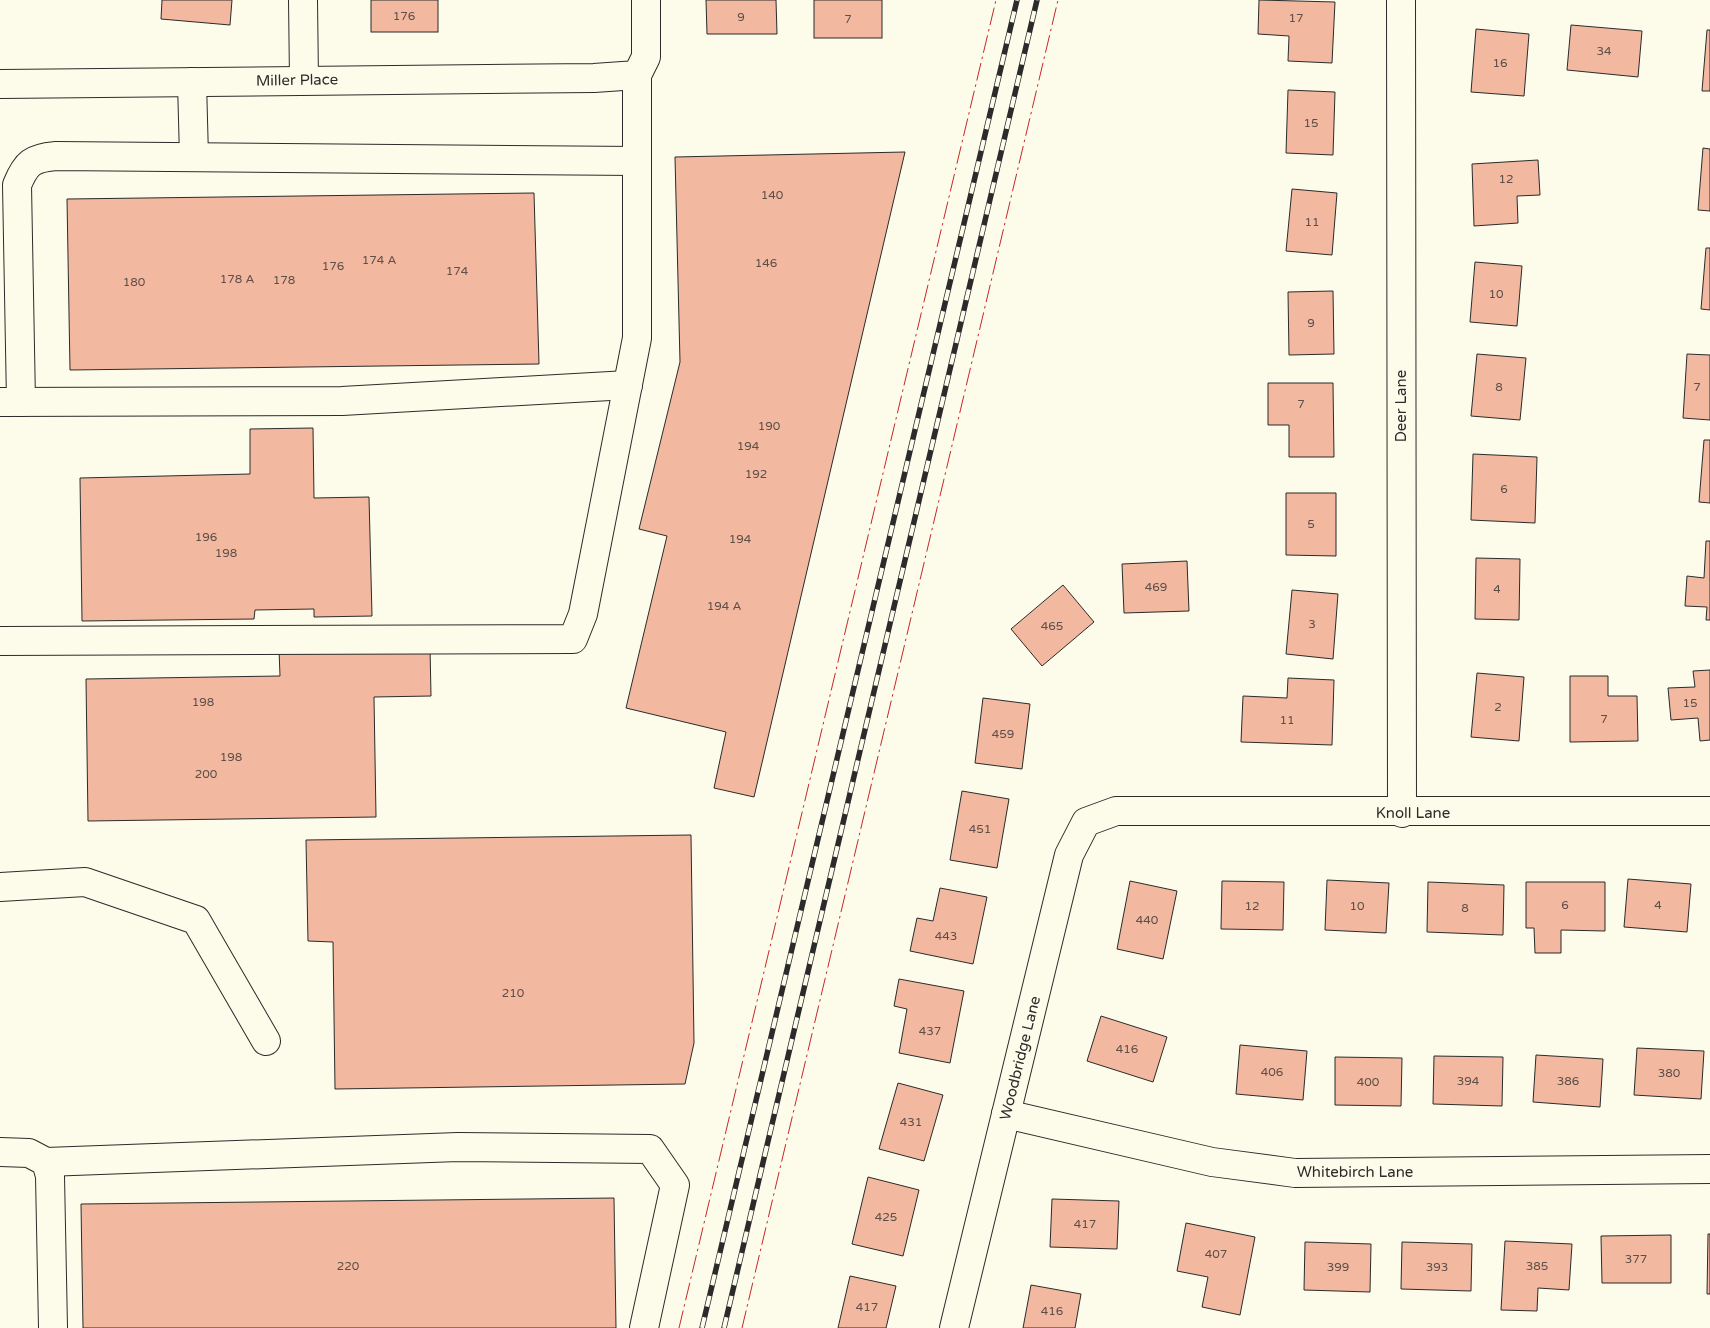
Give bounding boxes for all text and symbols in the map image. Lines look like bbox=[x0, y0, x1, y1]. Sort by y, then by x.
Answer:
house number: 176 bbox=[393, 9, 415, 23]
house number: 9 bbox=[737, 10, 745, 24]
house number: 17 bbox=[1288, 11, 1304, 25]
house number: 7 bbox=[844, 12, 852, 26]
house number: 34 bbox=[1596, 44, 1612, 58]
house number: 16 bbox=[1492, 56, 1508, 70]
street label: Miller Place bbox=[256, 70, 338, 90]
house number: 15 bbox=[1303, 116, 1319, 130]
house number: 12 bbox=[1498, 172, 1514, 186]
house number: 140 bbox=[761, 188, 784, 202]
house number: 11 bbox=[1304, 215, 1320, 229]
house number: 174 A bbox=[362, 253, 396, 267]
house number: 146 bbox=[755, 256, 777, 270]
house number: 176 bbox=[322, 259, 344, 273]
house number: 174 bbox=[446, 264, 469, 278]
house number: 178 A bbox=[220, 272, 254, 286]
house number: 178 bbox=[273, 273, 295, 287]
house number: 180 bbox=[123, 275, 146, 289]
house number: 10 bbox=[1488, 287, 1504, 301]
house number: 9 bbox=[1307, 316, 1315, 330]
street label: Deer Lane bbox=[1392, 370, 1410, 442]
house number: 8 bbox=[1495, 380, 1503, 394]
house number: 7 bbox=[1693, 380, 1701, 394]
house number: 7 bbox=[1297, 397, 1305, 411]
house number: 190 bbox=[758, 419, 781, 433]
house number: 194 bbox=[737, 439, 760, 453]
house number: 192 bbox=[745, 467, 767, 481]
house number: 6 bbox=[1500, 482, 1508, 496]
house number: 5 bbox=[1307, 517, 1315, 531]
house number: 196 bbox=[195, 530, 217, 544]
house number: 194 bbox=[729, 532, 752, 546]
house number: 198 bbox=[215, 546, 237, 560]
house number: 469 bbox=[1145, 580, 1167, 594]
house number: 4 bbox=[1493, 582, 1501, 596]
house number: 194 A bbox=[707, 599, 741, 613]
house number: 3 bbox=[1308, 617, 1316, 631]
house number: 465 bbox=[1041, 619, 1063, 633]
house number: 198 bbox=[192, 695, 214, 709]
house number: 15 bbox=[1682, 696, 1698, 710]
house number: 2 bbox=[1494, 700, 1502, 714]
house number: 7 bbox=[1600, 712, 1608, 726]
house number: 11 bbox=[1279, 713, 1295, 727]
house number: 459 bbox=[992, 727, 1014, 741]
house number: 198 bbox=[220, 750, 242, 764]
house number: 200 bbox=[195, 767, 218, 781]
street label: Knoll Lane bbox=[1376, 804, 1450, 822]
house number: 451 bbox=[969, 822, 991, 836]
house number: 6 bbox=[1561, 898, 1569, 912]
house number: 4 bbox=[1654, 898, 1662, 912]
house number: 12 bbox=[1244, 899, 1260, 913]
house number: 10 bbox=[1349, 899, 1365, 913]
house number: 8 bbox=[1461, 901, 1469, 915]
house number: 440 bbox=[1136, 913, 1159, 927]
house number: 443 bbox=[935, 929, 957, 943]
house number: 210 bbox=[502, 986, 525, 1000]
street label: Woodbridge Lane bbox=[996, 994, 1044, 1122]
house number: 437 bbox=[919, 1024, 941, 1038]
house number: 416 bbox=[1116, 1042, 1138, 1056]
house number: 406 bbox=[1261, 1065, 1283, 1079]
house number: 380 bbox=[1658, 1066, 1681, 1080]
house number: 394 bbox=[1457, 1074, 1480, 1088]
house number: 386 bbox=[1557, 1074, 1579, 1088]
house number: 400 bbox=[1357, 1075, 1380, 1089]
house number: 431 bbox=[900, 1115, 922, 1129]
street label: Whitebirch Lane bbox=[1297, 1163, 1413, 1181]
house number: 425 bbox=[875, 1210, 897, 1224]
house number: 417 bbox=[1074, 1217, 1096, 1231]
house number: 407 bbox=[1205, 1247, 1227, 1261]
house number: 377 bbox=[1625, 1252, 1647, 1266]
house number: 220 bbox=[337, 1259, 360, 1273]
house number: 385 bbox=[1526, 1259, 1548, 1273]
house number: 399 bbox=[1327, 1260, 1349, 1274]
house number: 393 bbox=[1426, 1260, 1448, 1274]
house number: 417 bbox=[856, 1300, 878, 1314]
house number: 416 bbox=[1041, 1304, 1063, 1318]

